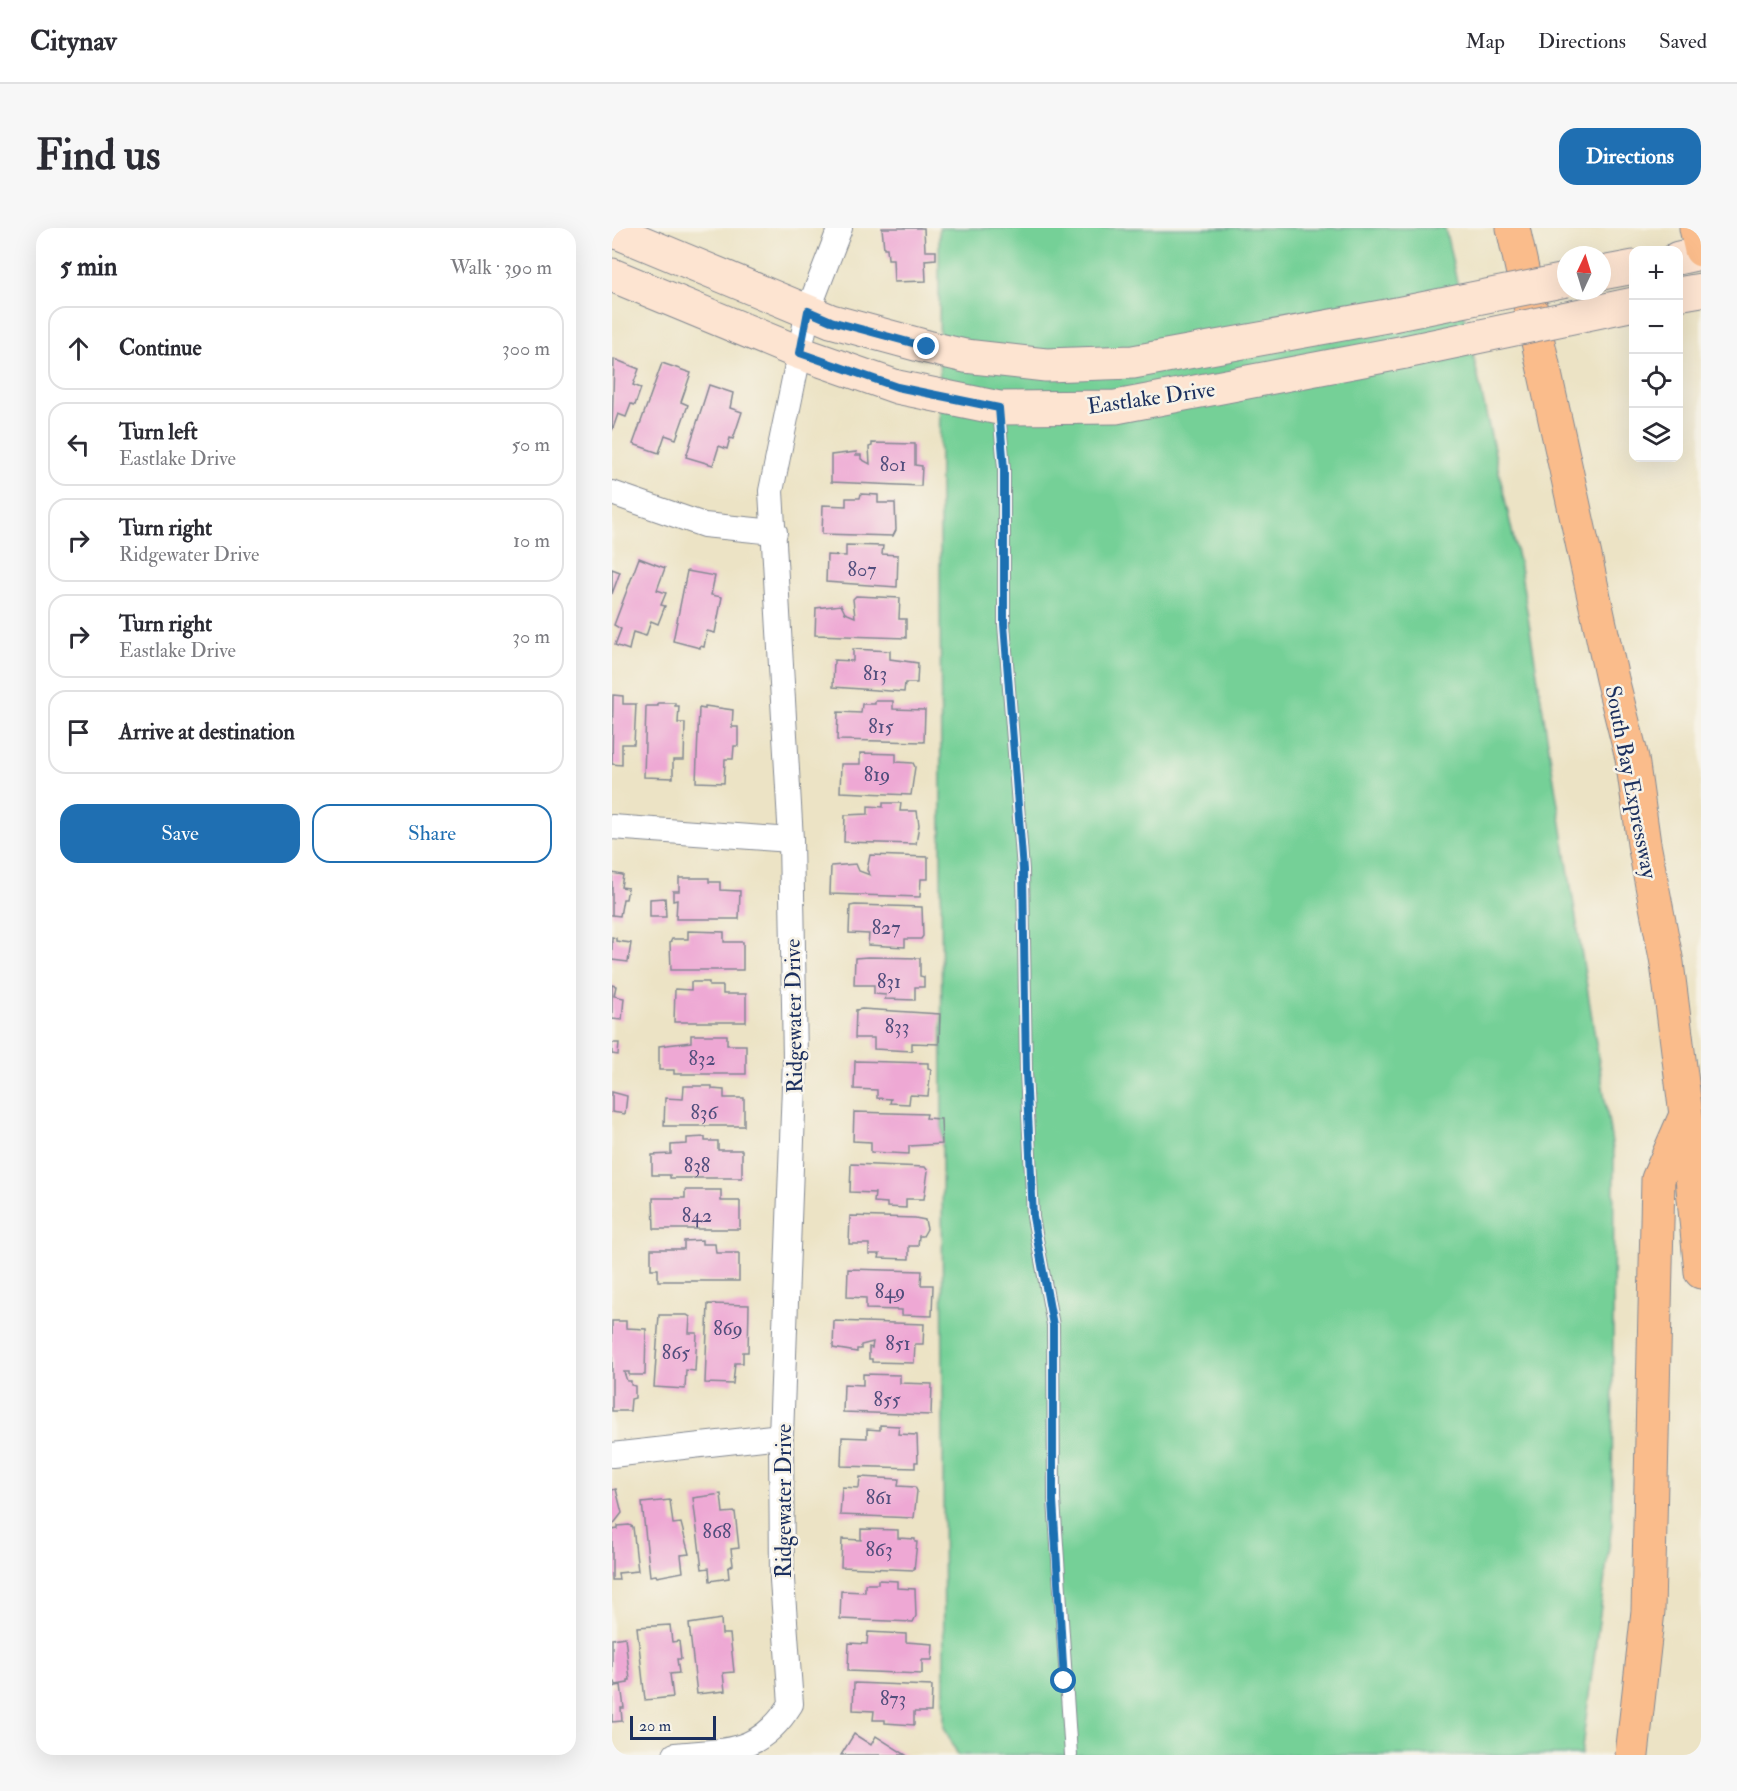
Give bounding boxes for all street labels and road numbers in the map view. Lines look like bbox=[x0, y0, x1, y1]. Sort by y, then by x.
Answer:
street label: Eastlake Drive bbox=[1085, 375, 1217, 421]
street label: South Bay Expressway bbox=[1598, 683, 1664, 882]
street label: Ridgewater Drive bbox=[779, 939, 809, 1093]
street label: Ridgewater Drive bbox=[770, 1424, 798, 1578]

